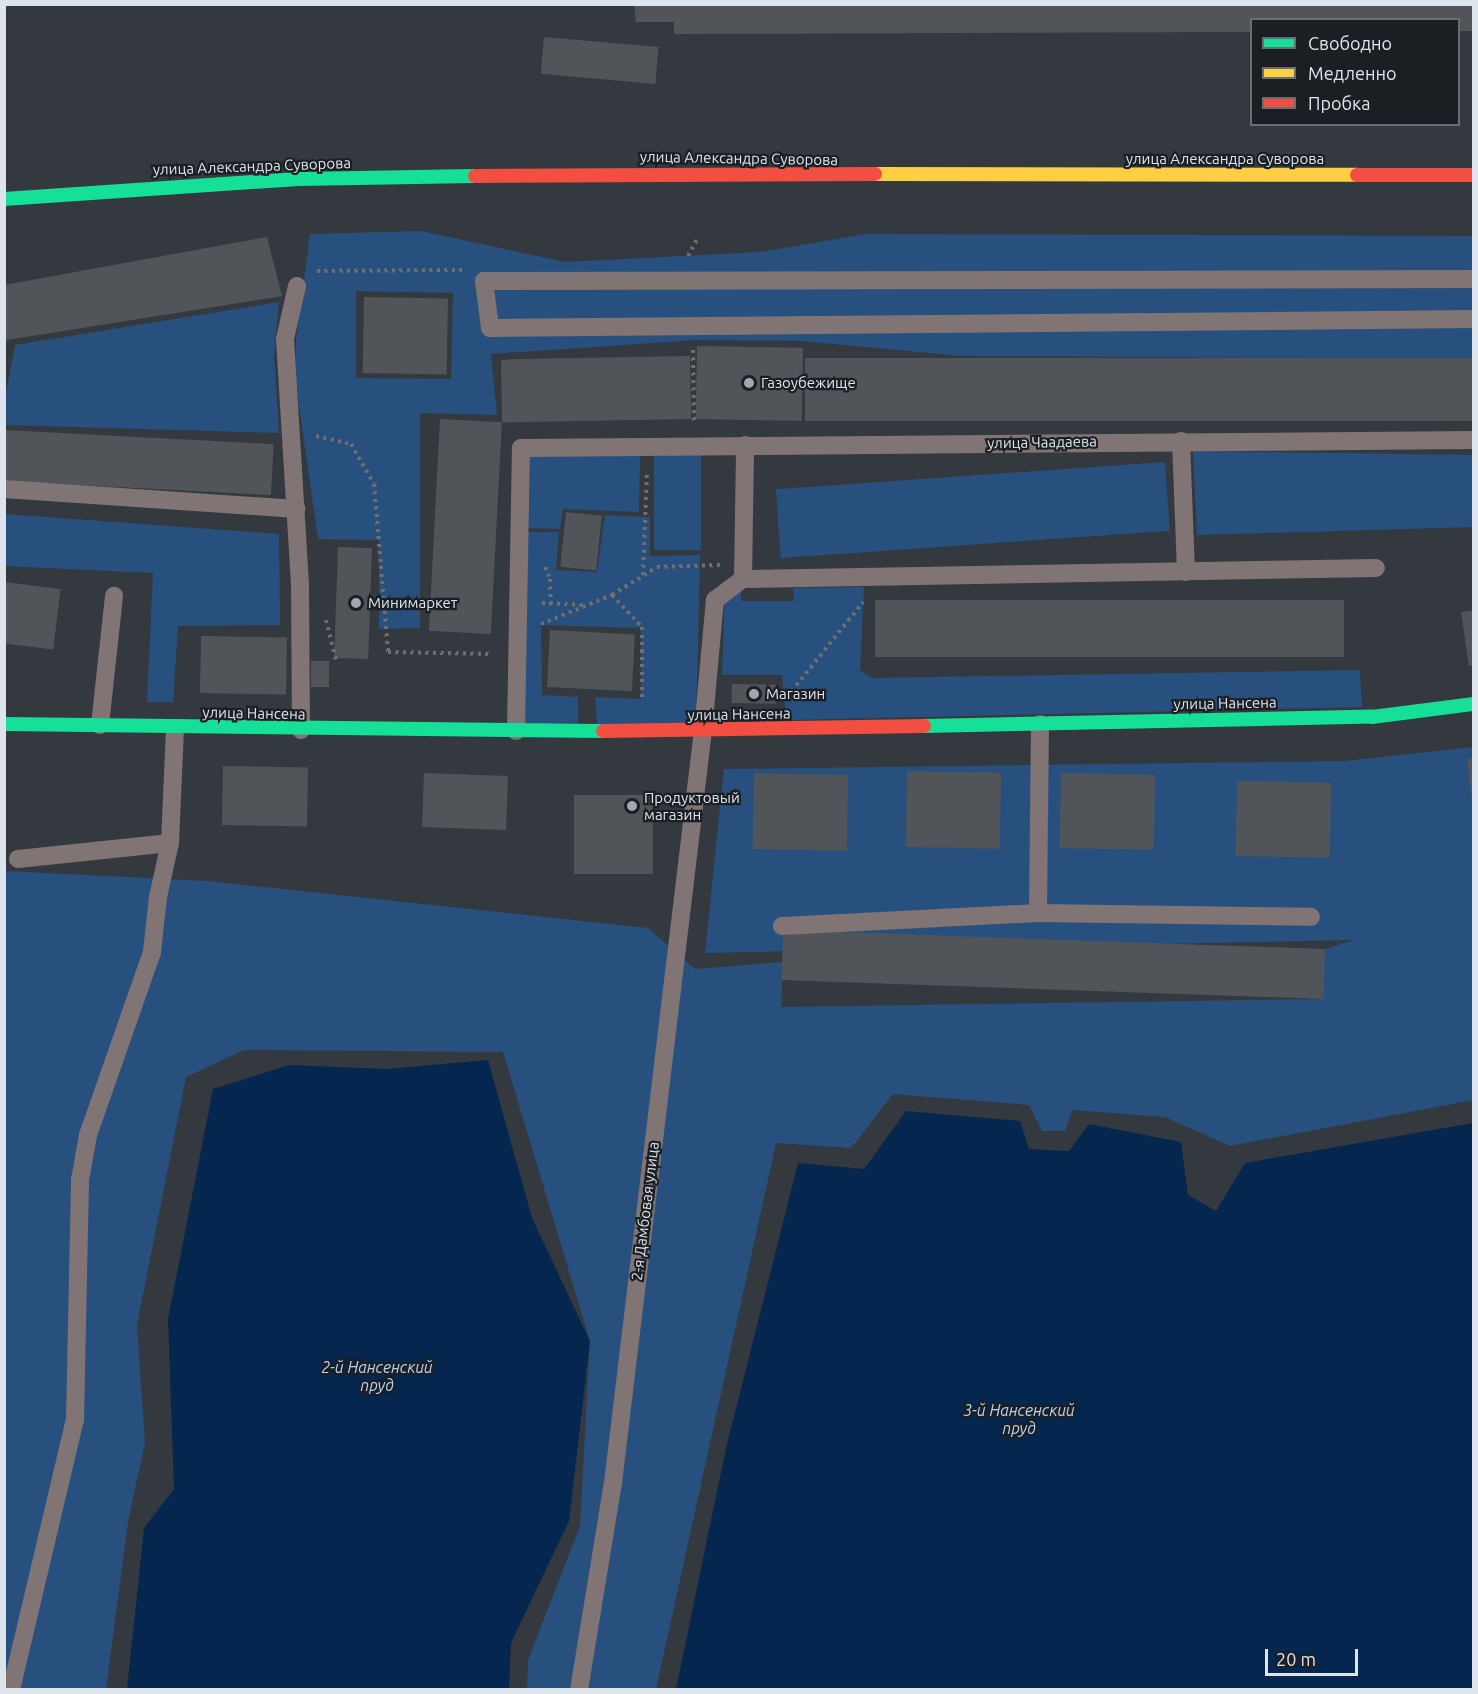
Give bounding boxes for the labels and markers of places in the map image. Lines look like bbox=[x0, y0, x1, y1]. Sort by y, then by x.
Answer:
place label: Газоубежище bbox=[761, 374, 856, 392]
marker: Газоубежище bbox=[742, 376, 756, 390]
place label: Минимаркет bbox=[368, 594, 457, 612]
marker: Минимаркет bbox=[349, 596, 363, 610]
place label: Магазин bbox=[766, 685, 825, 703]
marker: Магазин bbox=[747, 687, 761, 701]
place label: Продуктовый магазин bbox=[644, 788, 740, 823]
marker: Продуктовый магазин bbox=[625, 799, 639, 813]

